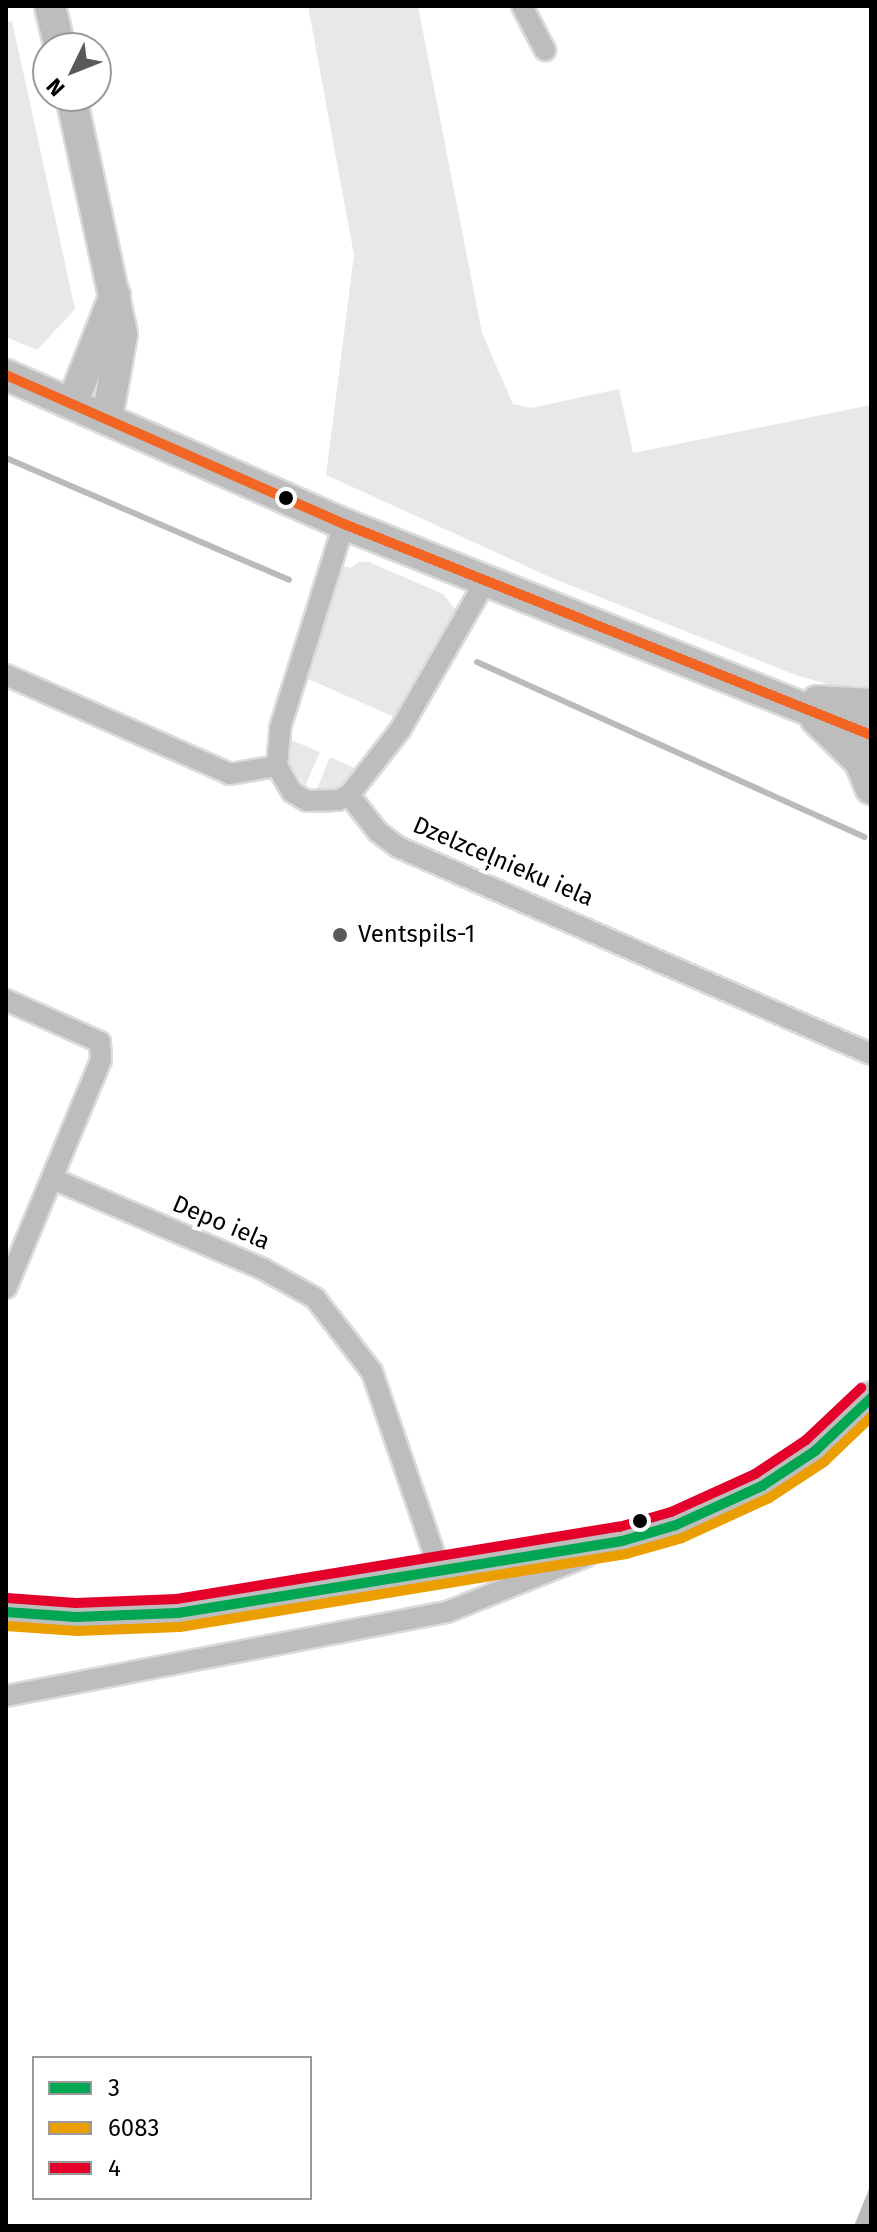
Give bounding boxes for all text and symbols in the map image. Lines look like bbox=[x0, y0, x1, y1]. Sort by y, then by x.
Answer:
north arrow bbox=[32, 32, 112, 112]
text: N bbox=[41, 73, 70, 102]
unlabelled marker bbox=[278, 490, 294, 506]
street label: Dzelzceļnieku iela bbox=[408, 811, 598, 913]
place label: Ventspils-1 bbox=[358, 921, 475, 949]
marker: Ventspils-1 bbox=[329, 924, 351, 946]
street label: Depo iela bbox=[168, 1190, 274, 1256]
unlabelled marker bbox=[632, 1513, 648, 1529]
legend bbox=[32, 2056, 312, 2200]
text: 3 bbox=[108, 2074, 120, 2102]
text: 6083 bbox=[108, 2114, 159, 2142]
text: 4 bbox=[108, 2154, 121, 2182]

